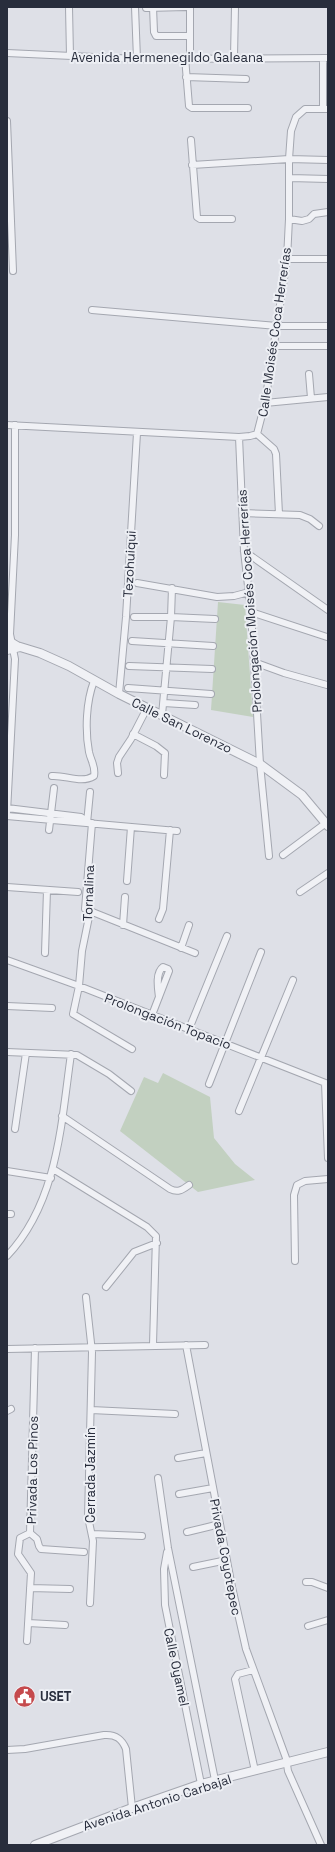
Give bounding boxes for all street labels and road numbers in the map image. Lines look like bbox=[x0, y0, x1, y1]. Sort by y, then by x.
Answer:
street label: Avenida Hermenegildo Galeana bbox=[71, 49, 264, 66]
street label: Calle Moisés Coca Herrerías bbox=[254, 246, 295, 418]
street label: Prolongación Moisés Coca Herrerías bbox=[233, 489, 266, 713]
street label: Tezohuiqui bbox=[119, 530, 140, 598]
street label: Calle San Lorenzo bbox=[129, 694, 235, 757]
street label: Tornalina bbox=[79, 864, 98, 922]
street label: Prolongación Topacio bbox=[102, 989, 234, 1053]
street label: Privada Los Pinos bbox=[23, 1416, 42, 1524]
street label: Cerrada Jazmín bbox=[82, 1427, 99, 1523]
street label: Privada Coyotepec bbox=[206, 1497, 245, 1617]
street label: Calle Oyamel bbox=[160, 1626, 193, 1708]
street label: Avenida Antonio Carbajal bbox=[81, 1770, 234, 1835]

